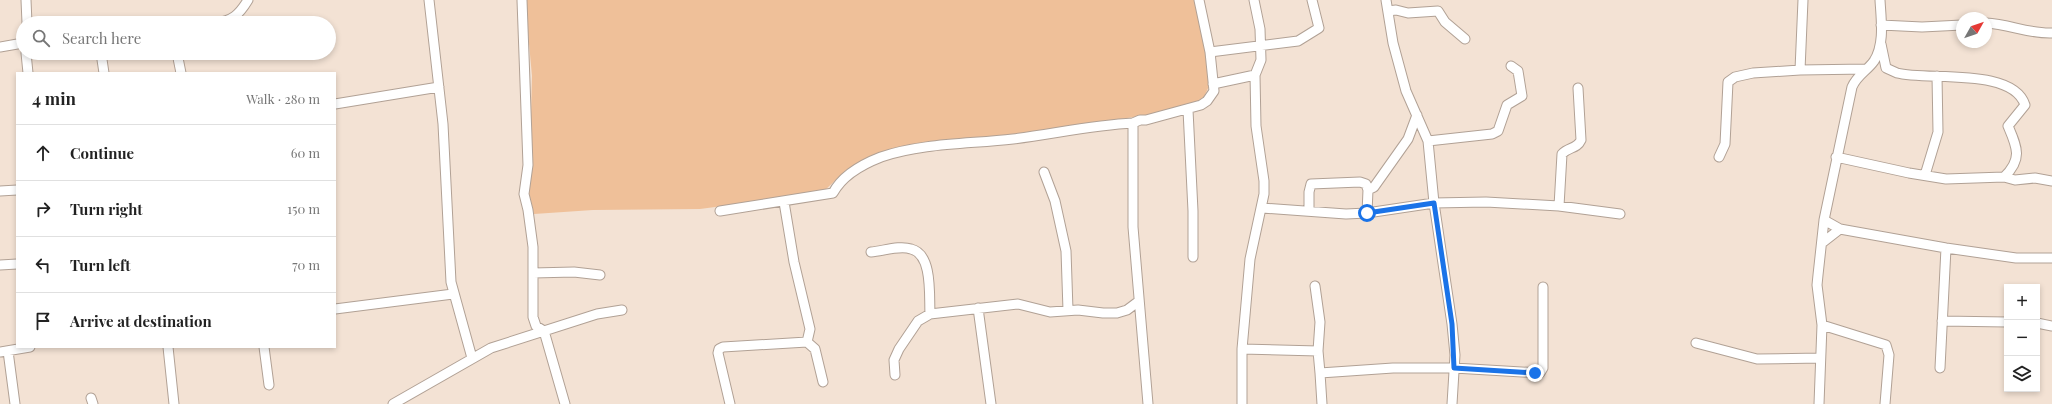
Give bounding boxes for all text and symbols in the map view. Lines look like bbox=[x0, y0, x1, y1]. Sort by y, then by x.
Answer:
north arrow bbox=[1956, 12, 1992, 48]
search box bbox=[16, 16, 336, 60]
icon: search bbox=[30, 27, 52, 49]
text: Search here bbox=[62, 28, 141, 48]
text: 4 min bbox=[32, 87, 76, 109]
text: Walk · 280 m bbox=[246, 90, 320, 107]
icon: ahead bbox=[32, 142, 54, 164]
text: Continue bbox=[70, 143, 134, 163]
text: 60 m bbox=[291, 144, 320, 161]
icon: right bbox=[32, 198, 54, 220]
text: Turn right bbox=[70, 199, 143, 219]
text: 150 m bbox=[287, 200, 320, 217]
route start bbox=[1358, 204, 1376, 222]
icon: left bbox=[32, 254, 54, 276]
text: Turn left bbox=[70, 255, 131, 275]
text: 70 m bbox=[292, 256, 320, 273]
map controls bbox=[2004, 284, 2040, 392]
button: + bbox=[2004, 284, 2040, 320]
icon: arrive bbox=[32, 310, 54, 332]
text: Arrive at destination bbox=[70, 311, 212, 331]
button: − bbox=[2004, 320, 2040, 356]
button: layers bbox=[2004, 356, 2040, 392]
route end bbox=[1526, 364, 1544, 382]

